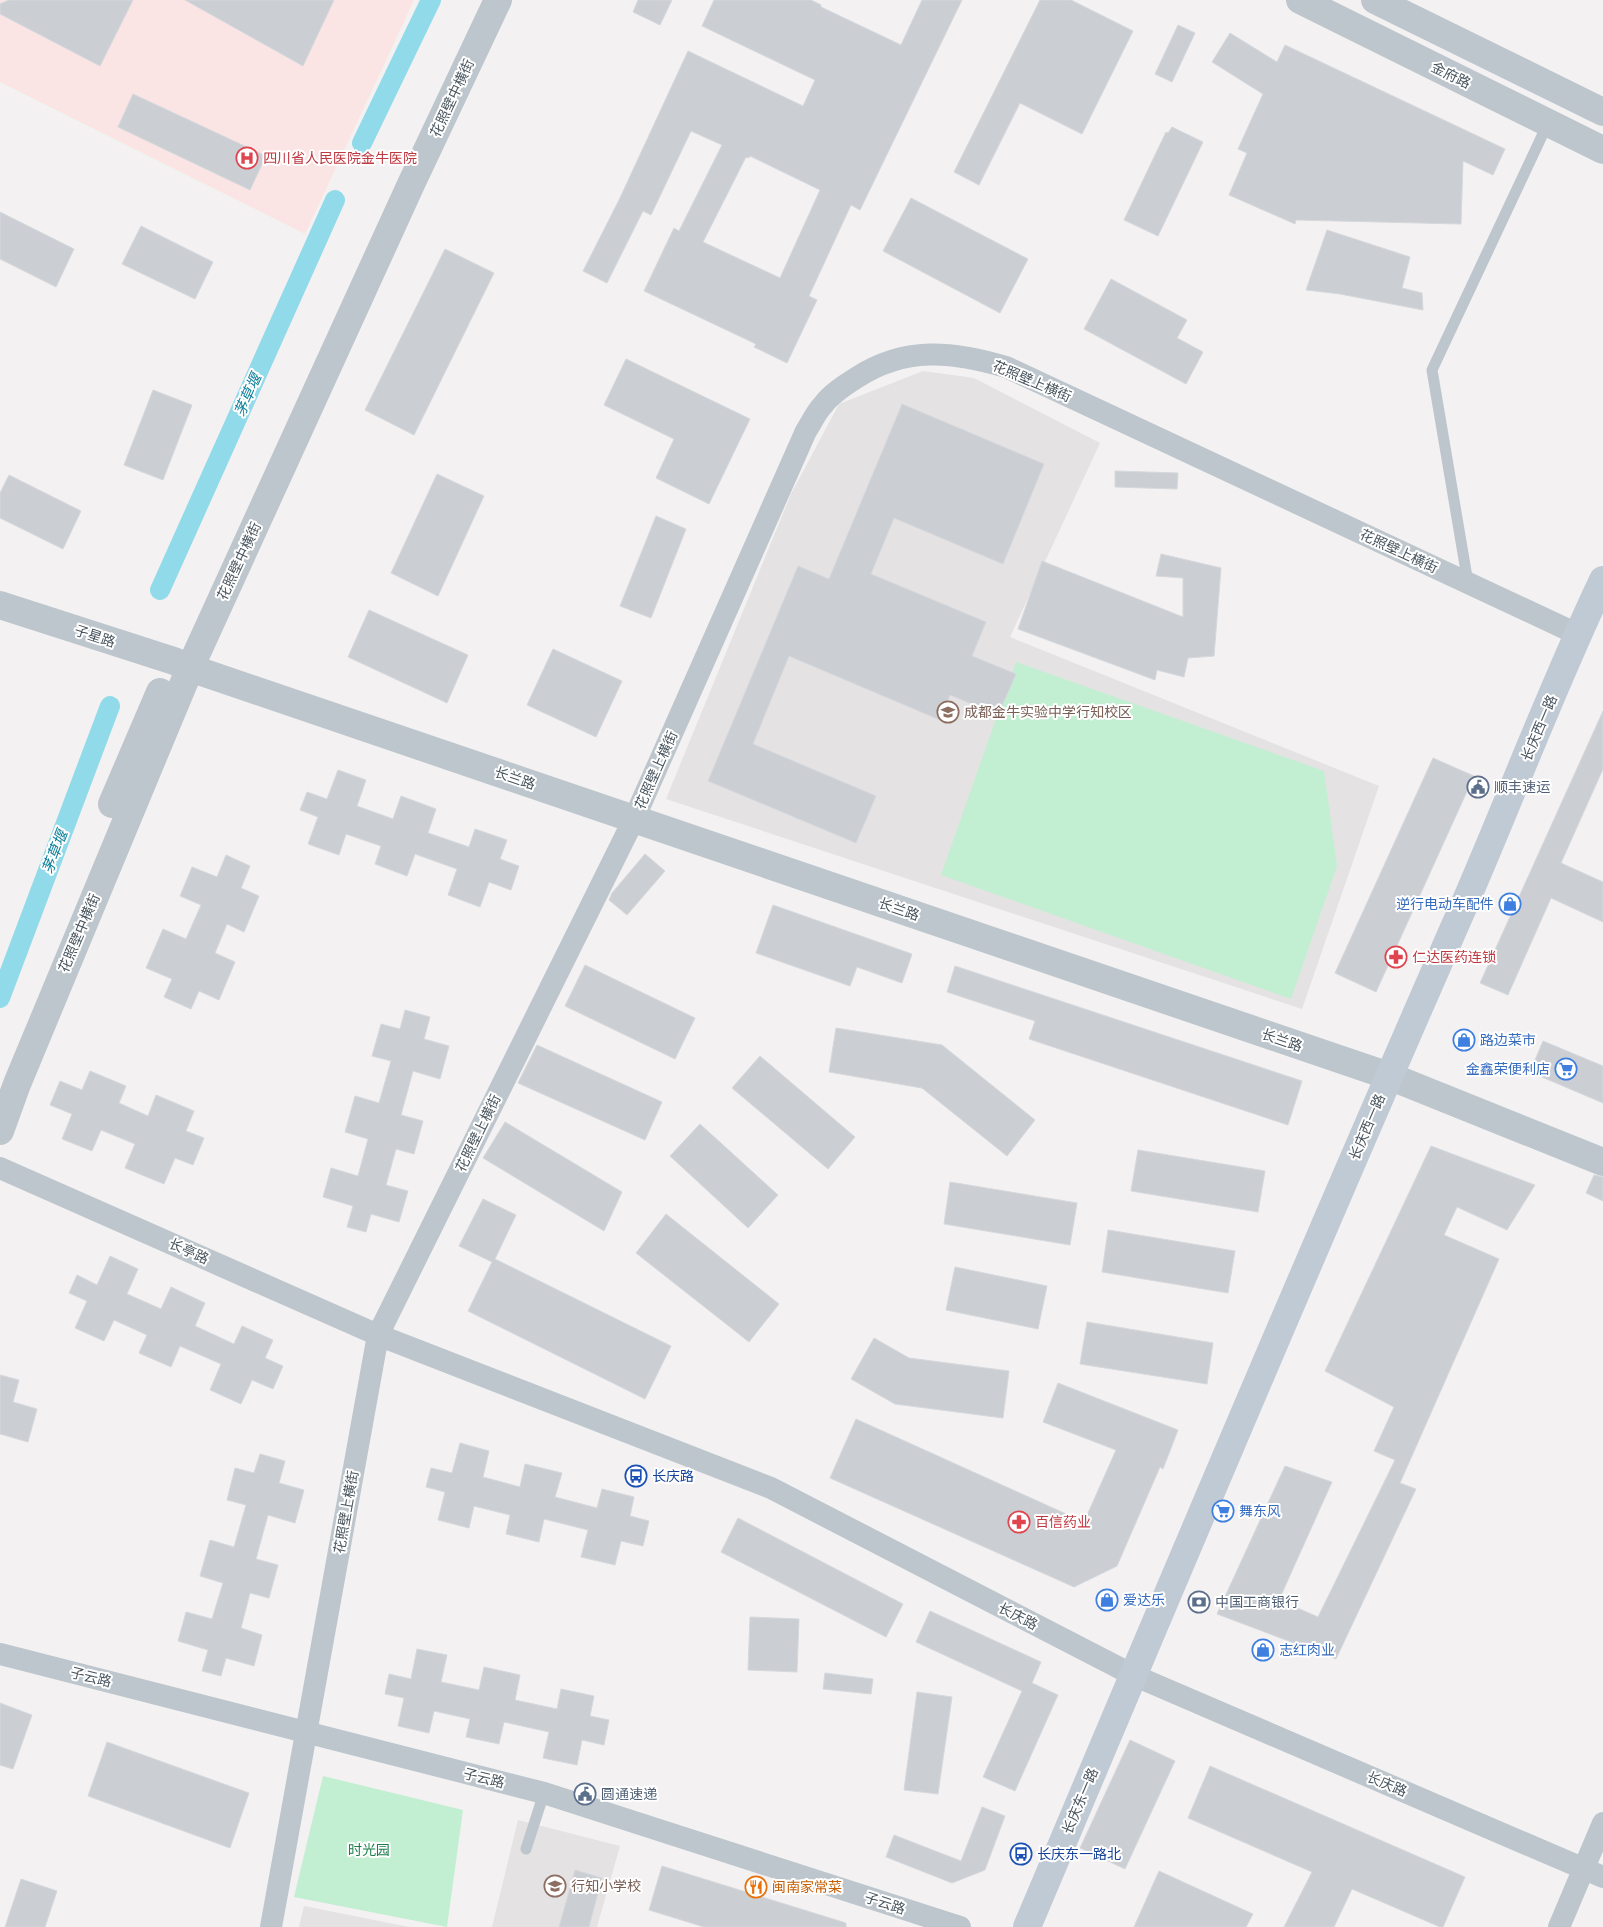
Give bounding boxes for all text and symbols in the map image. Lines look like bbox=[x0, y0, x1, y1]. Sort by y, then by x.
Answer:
street label: 花照壁中横街 bbox=[427, 57, 478, 140]
street label: 金府路 bbox=[1428, 59, 1473, 92]
hospital icon: 四川省人民医院金牛医院 bbox=[235, 146, 259, 170]
place label: 四川省人民医院金牛医院 bbox=[263, 150, 417, 167]
street label: 花照壁上横街 bbox=[990, 357, 1074, 406]
water label: 茅草堰 bbox=[231, 368, 267, 419]
street label: 花照壁中横街 bbox=[214, 520, 265, 603]
street label: 花照壁上横街 bbox=[1357, 526, 1440, 577]
street label: 子星路 bbox=[72, 622, 117, 651]
street label: 长庆西一路 bbox=[1518, 693, 1561, 764]
school or university icon: 成都金牛实验中学行知校区 bbox=[936, 700, 960, 724]
place label: 成都金牛实验中学行知校区 bbox=[964, 704, 1132, 721]
street label: 花照壁上横街 bbox=[632, 728, 681, 812]
street label: 长兰路 bbox=[492, 764, 537, 793]
public building icon: 顺丰速运 bbox=[1466, 775, 1490, 799]
place label: 顺丰速运 bbox=[1494, 779, 1550, 796]
water label: 茅草堰 bbox=[39, 825, 73, 876]
street label: 花照壁中横街 bbox=[55, 891, 104, 975]
shop icon: 逆行电动车配件 bbox=[1498, 892, 1522, 916]
street label: 长兰路 bbox=[876, 895, 921, 924]
place label: 逆行电动车配件 bbox=[1396, 896, 1494, 913]
pharmacy icon: 仁达医药连锁 bbox=[1384, 945, 1408, 969]
place label: 仁达医药连锁 bbox=[1412, 949, 1496, 966]
street label: 长兰路 bbox=[1259, 1026, 1304, 1055]
shop icon: 路边菜市 bbox=[1452, 1028, 1476, 1052]
place label: 路边菜市 bbox=[1480, 1032, 1536, 1049]
supermarket icon: 金鑫荣便利店 bbox=[1554, 1057, 1578, 1081]
place label: 金鑫荣便利店 bbox=[1466, 1061, 1550, 1078]
street label: 花照壁上横街 bbox=[452, 1092, 505, 1175]
street label: 长庆西一路 bbox=[1346, 1092, 1389, 1163]
street label: 长亭路 bbox=[166, 1235, 211, 1268]
bus stop icon: 长庆路 bbox=[624, 1464, 648, 1488]
place label: 长庆路 bbox=[652, 1468, 694, 1485]
street label: 花照壁上横街 bbox=[331, 1469, 362, 1555]
supermarket icon: 舞东风 bbox=[1211, 1499, 1235, 1523]
place label: 舞东风 bbox=[1239, 1503, 1281, 1520]
pharmacy icon: 百信药业 bbox=[1007, 1510, 1031, 1534]
place label: 百信药业 bbox=[1035, 1514, 1091, 1531]
shop icon: 爱达乐 bbox=[1095, 1588, 1119, 1612]
bank icon: 中国工商银行 bbox=[1187, 1590, 1211, 1614]
place label: 爱达乐 bbox=[1123, 1592, 1165, 1609]
place label: 中国工商银行 bbox=[1215, 1594, 1299, 1611]
street label: 长庆路 bbox=[995, 1599, 1040, 1634]
shop icon: 志红肉业 bbox=[1251, 1638, 1275, 1662]
place label: 志红肉业 bbox=[1279, 1642, 1335, 1659]
street label: 子云路 bbox=[68, 1664, 113, 1691]
street label: 子云路 bbox=[461, 1765, 506, 1792]
street label: 长庆东一路 bbox=[1059, 1766, 1102, 1837]
street label: 长庆路 bbox=[1364, 1768, 1409, 1800]
public building icon: 圆通速递 bbox=[573, 1782, 597, 1806]
place label: 圆通速递 bbox=[601, 1786, 657, 1803]
park label: 时光园 bbox=[348, 1842, 390, 1859]
bus stop icon: 长庆东一路北 bbox=[1009, 1842, 1033, 1866]
place label: 长庆东一路北 bbox=[1037, 1846, 1121, 1863]
school or university icon: 行知小学校 bbox=[543, 1874, 567, 1898]
restaurant icon: 闽南家常菜 bbox=[744, 1875, 768, 1899]
place label: 行知小学校 bbox=[571, 1878, 641, 1895]
place label: 闽南家常菜 bbox=[772, 1879, 842, 1896]
street label: 子云路 bbox=[862, 1889, 907, 1918]

